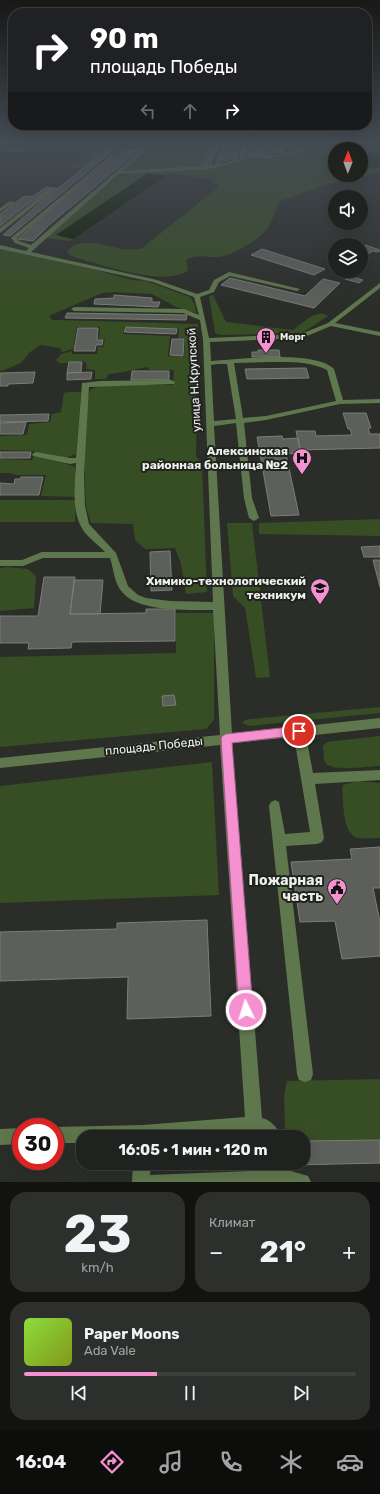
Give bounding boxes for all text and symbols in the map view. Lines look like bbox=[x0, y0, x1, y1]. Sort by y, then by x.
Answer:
text: 90 m bbox=[90, 22, 159, 55]
icon: right bbox=[24, 24, 76, 76]
text: площадь Победы bbox=[90, 56, 238, 78]
icon: left bbox=[137, 100, 159, 122]
icon: ahead bbox=[179, 100, 201, 122]
icon: right bbox=[221, 100, 243, 122]
north arrow bbox=[328, 142, 368, 182]
map controls bbox=[328, 142, 368, 278]
button: sound bbox=[328, 190, 368, 230]
button: layers bbox=[328, 238, 368, 278]
building icon: Морг bbox=[255, 326, 277, 354]
street label: улица Н.Крупской bbox=[184, 328, 204, 432]
place label: Морг bbox=[280, 331, 306, 343]
place label: Алексинская районная больница №2 bbox=[142, 444, 288, 472]
hospital icon: Алексинская районная больница №2 bbox=[291, 447, 313, 475]
place label: Химико-технологический техникум bbox=[146, 574, 306, 602]
school or university icon: Химико-технологический техникум bbox=[309, 577, 331, 605]
pin bbox=[282, 714, 316, 748]
icon: arrive bbox=[288, 720, 310, 742]
street label: площадь Победы bbox=[104, 734, 204, 758]
place label: Пожарная часть bbox=[248, 872, 323, 905]
public building icon: Пожарная часть bbox=[326, 877, 348, 905]
position arrow bbox=[225, 989, 267, 1031]
speed limit sign: 30 bbox=[12, 1118, 64, 1170]
text: 16:05 · 1 мин · 120 m bbox=[118, 1141, 268, 1159]
text: 23 bbox=[63, 1203, 132, 1265]
text: Климат bbox=[209, 1215, 255, 1230]
text: 21° bbox=[259, 1234, 306, 1270]
text: − bbox=[209, 1239, 223, 1266]
text: + bbox=[342, 1239, 356, 1266]
text: km/h bbox=[81, 1260, 114, 1275]
text: Paper Moons bbox=[84, 1325, 180, 1343]
text: Ada Vale bbox=[84, 1343, 136, 1358]
icon: previous bbox=[68, 1382, 90, 1404]
icon: pause bbox=[179, 1382, 201, 1404]
icon: next bbox=[290, 1382, 312, 1404]
icon: directions bbox=[98, 1448, 126, 1476]
icon: music bbox=[157, 1448, 185, 1476]
icon: phone bbox=[217, 1448, 245, 1476]
icon: climate bbox=[277, 1448, 305, 1476]
icon: car bbox=[336, 1448, 364, 1476]
text: 16:04 bbox=[16, 1451, 66, 1473]

